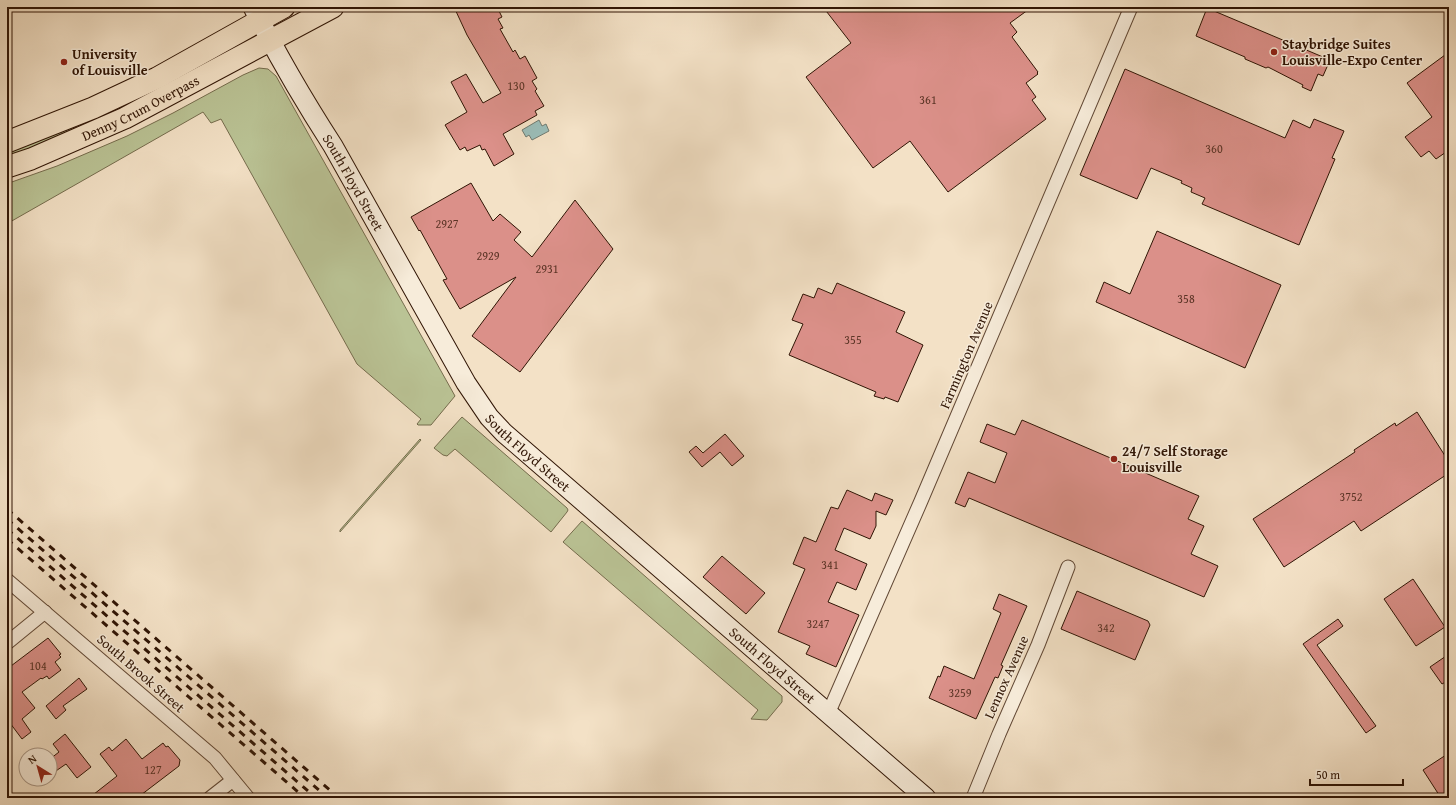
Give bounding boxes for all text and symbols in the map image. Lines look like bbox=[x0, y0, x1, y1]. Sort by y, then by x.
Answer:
place label: Staybridge Suites Louisville-Expo Center bbox=[1282, 34, 1423, 70]
place label: University of Louisville bbox=[72, 44, 148, 80]
marker: Staybridge Suites Louisville-Expo Center bbox=[1269, 47, 1279, 57]
marker: University of Louisville bbox=[59, 57, 69, 67]
street label: Denny Crum Overpass bbox=[78, 70, 203, 146]
house number: 130 bbox=[507, 77, 525, 94]
house number: 361 bbox=[919, 91, 937, 108]
street label: South Floyd Street bbox=[318, 130, 389, 234]
house number: 360 bbox=[1205, 140, 1223, 157]
house number: 2927 bbox=[435, 215, 459, 232]
house number: 2929 bbox=[476, 247, 500, 264]
house number: 2931 bbox=[535, 260, 559, 277]
house number: 358 bbox=[1177, 290, 1195, 307]
street label: Farmington Avenue bbox=[934, 298, 998, 412]
house number: 355 bbox=[844, 331, 862, 348]
street label: South Floyd Street bbox=[481, 409, 575, 496]
place label: 24/7 Self Storage Louisville bbox=[1122, 441, 1228, 477]
marker: 24/7 Self Storage Louisville bbox=[1109, 454, 1119, 464]
house number: 3752 bbox=[1339, 488, 1363, 505]
house number: 341 bbox=[821, 556, 839, 573]
house number: 3247 bbox=[806, 615, 830, 632]
house number: 342 bbox=[1097, 619, 1115, 636]
street label: South Floyd Street bbox=[725, 622, 820, 708]
street label: South Brook Street bbox=[93, 629, 189, 717]
street label: Lennox Avenue bbox=[979, 632, 1033, 722]
house number: 104 bbox=[29, 657, 47, 674]
house number: 3259 bbox=[948, 684, 972, 701]
north arrow bbox=[18, 747, 58, 787]
text: N bbox=[24, 750, 40, 768]
house number: 127 bbox=[144, 761, 162, 778]
scale bar bbox=[1310, 761, 1403, 787]
text: 50 m bbox=[1316, 766, 1340, 783]

